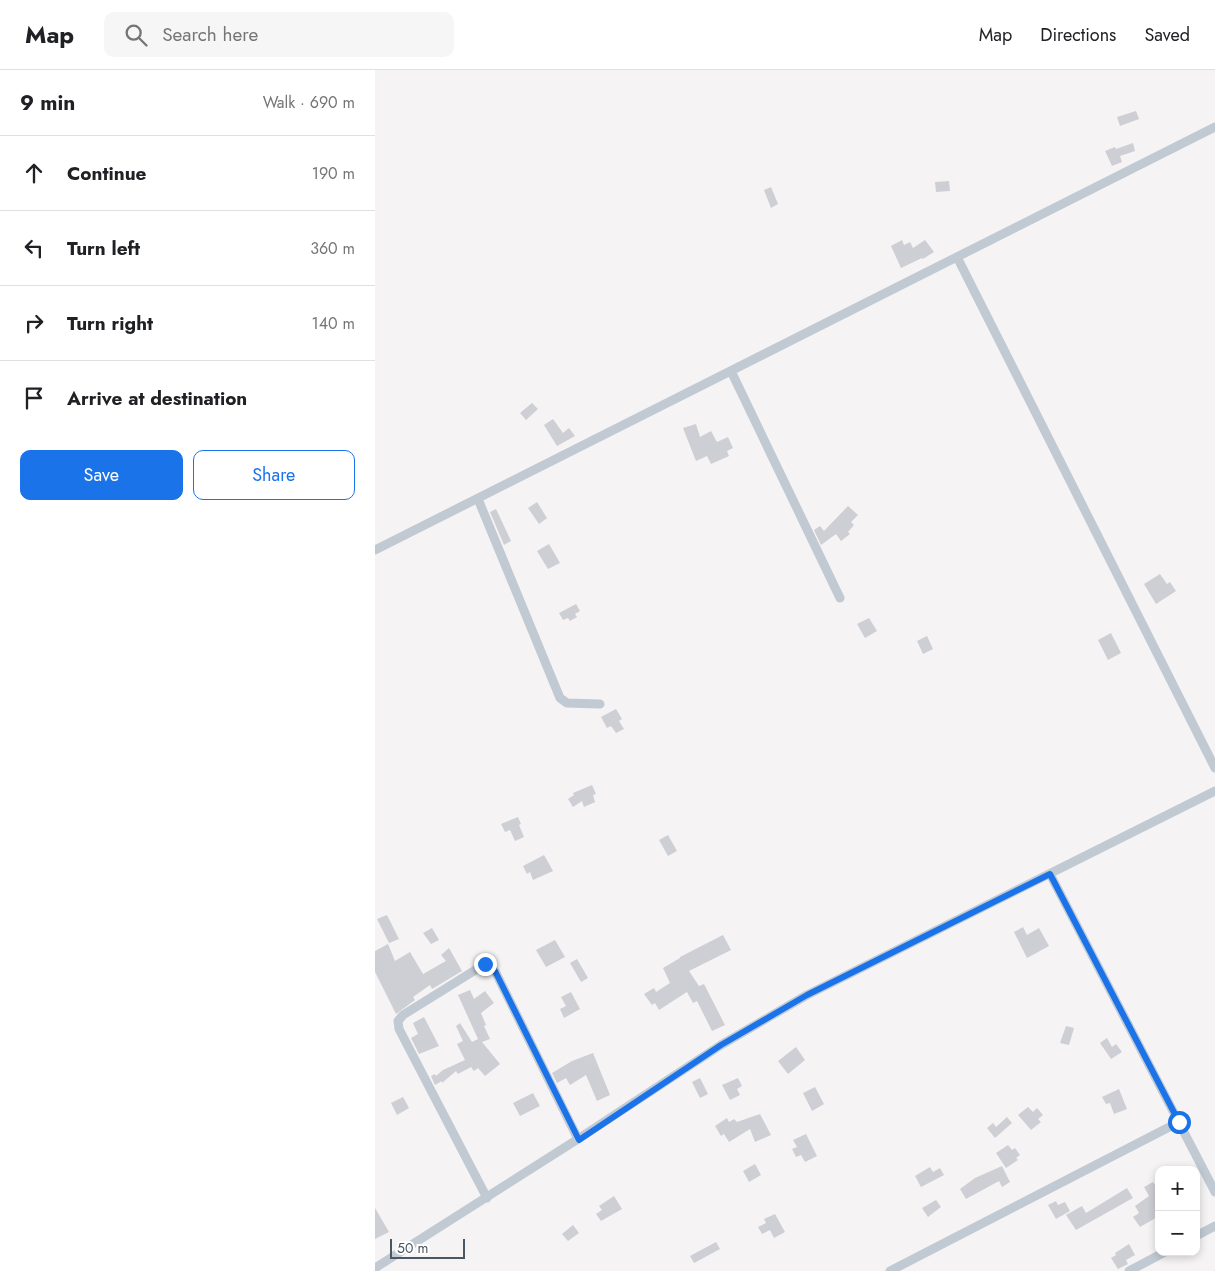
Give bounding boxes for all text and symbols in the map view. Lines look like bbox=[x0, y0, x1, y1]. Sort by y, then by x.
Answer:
search box bbox=[104, 12, 454, 57]
text: Map bbox=[25, 17, 74, 52]
icon: search bbox=[122, 21, 150, 49]
text: Search here bbox=[162, 21, 258, 48]
text: Map bbox=[979, 22, 1012, 48]
text: Directions bbox=[1040, 22, 1116, 48]
text: Saved bbox=[1144, 22, 1190, 48]
text: 9 min bbox=[20, 88, 75, 118]
text: Walk · 690 m bbox=[263, 91, 355, 114]
icon: ahead bbox=[20, 159, 48, 187]
text: Continue bbox=[67, 160, 146, 187]
text: 190 m bbox=[312, 162, 355, 185]
icon: left bbox=[20, 234, 48, 262]
text: Turn left bbox=[67, 235, 140, 262]
text: 360 m bbox=[310, 237, 355, 260]
icon: right bbox=[20, 309, 48, 337]
text: Turn right bbox=[67, 310, 153, 337]
text: 140 m bbox=[312, 312, 355, 335]
icon: arrive bbox=[20, 384, 48, 412]
text: Arrive at destination bbox=[67, 385, 247, 412]
button: Save bbox=[20, 450, 183, 500]
button: Share bbox=[193, 450, 355, 500]
route end bbox=[474, 953, 497, 976]
route start bbox=[1168, 1111, 1191, 1134]
map controls bbox=[1155, 1166, 1200, 1256]
button: + bbox=[1155, 1166, 1200, 1211]
button: − bbox=[1155, 1211, 1200, 1256]
scale bar bbox=[390, 1236, 465, 1259]
text: 50 m bbox=[397, 1238, 428, 1258]

